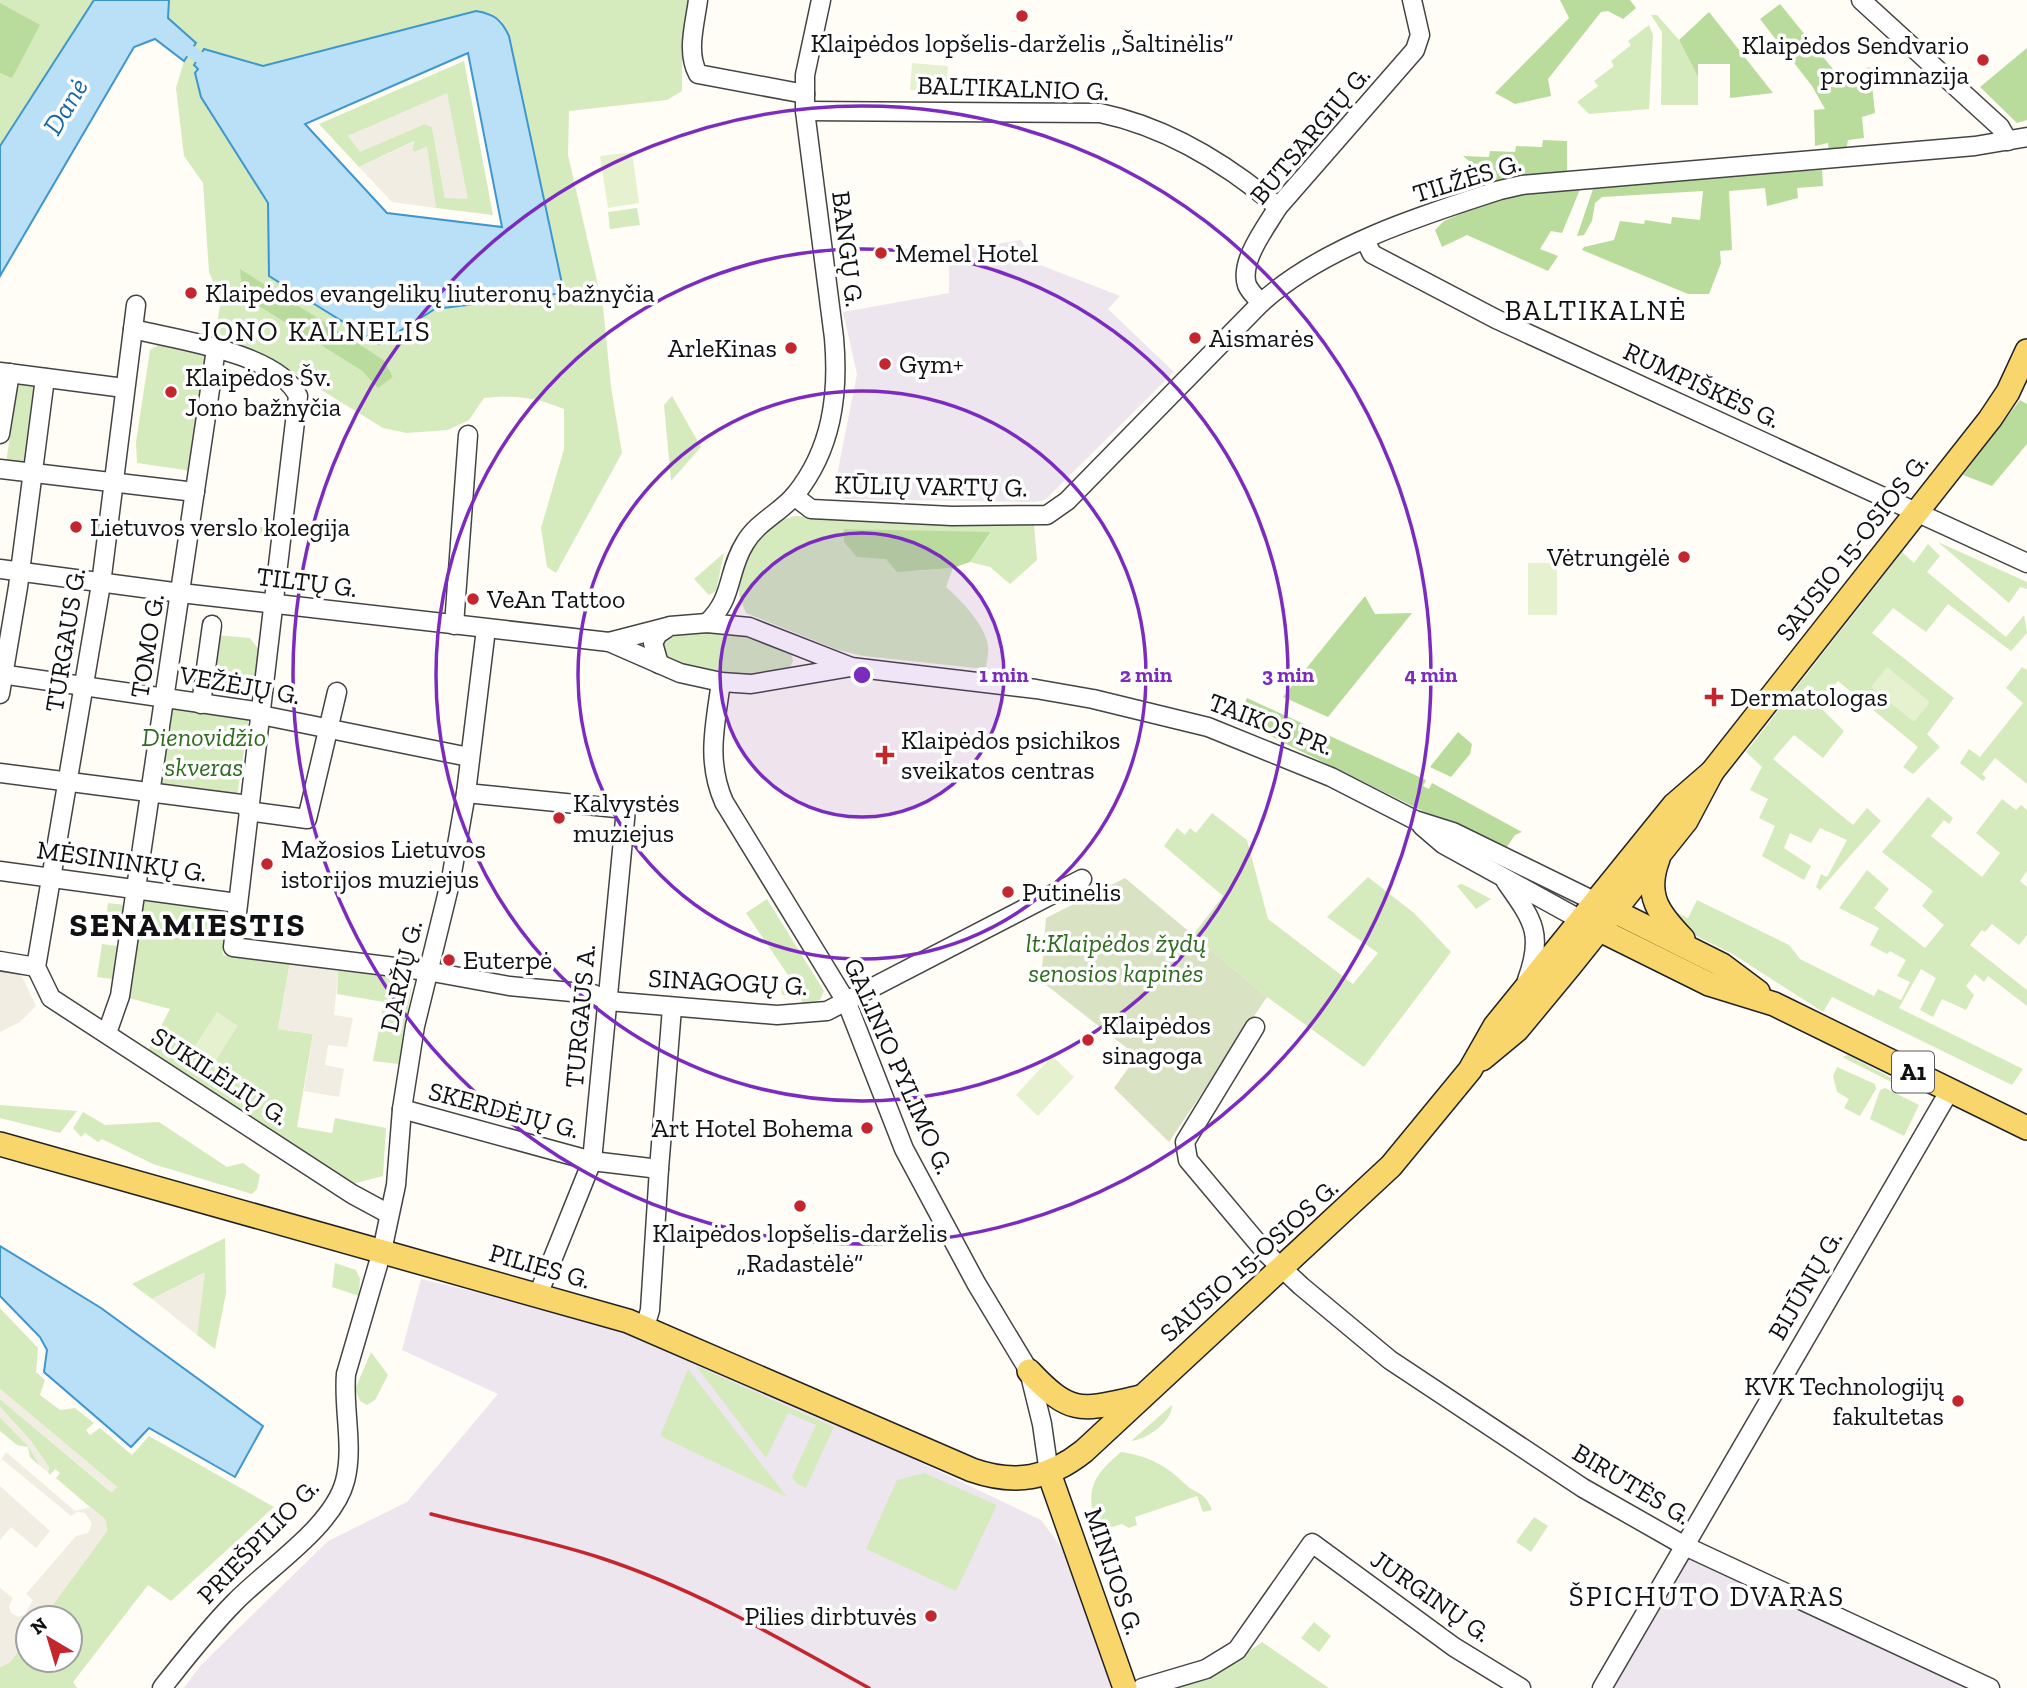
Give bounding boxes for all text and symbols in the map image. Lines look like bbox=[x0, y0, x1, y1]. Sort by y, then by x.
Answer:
marker: Klaipėdos lopšelis-darželis „Šaltinėlis“ bbox=[1014, 8, 1030, 24]
place label: Klaipėdos lopšelis-darželis „Šaltinėlis“ bbox=[810, 27, 1234, 59]
place label: Klaipėdos Sendvario progimnazija bbox=[1742, 29, 1969, 91]
marker: Klaipėdos Sendvario progimnazija bbox=[1975, 52, 1991, 68]
street label: BUTSARGIŲ G. bbox=[1243, 59, 1377, 211]
street label: BALTIKALNIO G. bbox=[916, 69, 1110, 107]
water label: Danė bbox=[36, 72, 95, 141]
street label: TILŽĖS G. bbox=[1409, 146, 1525, 210]
street label: BANGŲ G. bbox=[825, 189, 871, 309]
place label: Memel Hotel bbox=[895, 237, 1038, 269]
marker: Memel Hotel bbox=[873, 245, 889, 261]
place label: Klaipėdos evangelikų liuteronų bažnyčia bbox=[205, 277, 655, 309]
marker: Klaipėdos evangelikų liuteronų bažnyčia bbox=[183, 285, 199, 301]
district label: BALTIKALNĖ bbox=[1504, 294, 1688, 327]
district label: JONO KALNELIS bbox=[198, 315, 432, 348]
place label: Aismarės bbox=[1209, 322, 1314, 354]
marker: Aismarės bbox=[1187, 330, 1203, 346]
place label: ArleKinas bbox=[668, 332, 777, 364]
street label: RUMPIŠKĖS G. bbox=[1619, 335, 1785, 435]
marker: ArleKinas bbox=[783, 340, 799, 356]
place label: Gym+ bbox=[899, 348, 964, 380]
marker: Gym+ bbox=[877, 356, 893, 372]
place label: Klaipėdos Šv. Jono bažnyčia bbox=[185, 361, 342, 423]
marker: Klaipėdos Šv. Jono bažnyčia bbox=[163, 384, 179, 400]
street label: SAUSIO 15-OSIOS G. bbox=[1769, 447, 1935, 647]
street label: KŪLIŲ VARTŲ G. bbox=[834, 468, 1028, 504]
place label: Lietuvos verslo kolegija bbox=[90, 511, 350, 543]
marker: Lietuvos verslo kolegija bbox=[68, 519, 84, 535]
place label: Vėtrungėlė bbox=[1546, 541, 1670, 573]
marker: Vėtrungėlė bbox=[1676, 549, 1692, 565]
street label: TILTŲ G. bbox=[255, 560, 359, 604]
street label: TURGAUS G. bbox=[38, 566, 92, 714]
place label: VeAn Tattoo bbox=[486, 583, 625, 615]
marker: VeAn Tattoo bbox=[465, 591, 481, 607]
street label: TOMO G. bbox=[123, 592, 171, 700]
street label: VEŽĖJŲ G. bbox=[176, 658, 303, 711]
text: 1 min bbox=[979, 662, 1029, 687]
text: 2 min bbox=[1120, 662, 1173, 687]
text: 3 min bbox=[1262, 662, 1315, 687]
text: 4 min bbox=[1404, 662, 1458, 687]
centre of rings bbox=[850, 663, 874, 687]
place label: Dermatologas bbox=[1730, 681, 1888, 713]
street label: TAIKOS PR. bbox=[1204, 686, 1338, 762]
marker: Dermatologas bbox=[1704, 687, 1724, 707]
park label: Dienovidžio skveras bbox=[142, 721, 266, 783]
place label: Klaipėdos psichikos sveikatos centras bbox=[901, 724, 1121, 786]
marker: Klaipėdos psichikos sveikatos centras bbox=[875, 745, 895, 765]
place label: Kalvystės muziejus bbox=[573, 787, 680, 849]
marker: Kalvystės muziejus bbox=[551, 810, 567, 826]
street label: MĖSININKŲ G. bbox=[35, 833, 209, 889]
place label: Mažosios Lietuvos istorijos muziejus bbox=[281, 833, 486, 895]
marker: Mažosios Lietuvos istorijos muziejus bbox=[259, 856, 275, 872]
place label: Putinelis bbox=[1022, 876, 1121, 908]
marker: Putinelis bbox=[1000, 884, 1016, 900]
district label: SENAMIESTIS bbox=[69, 905, 307, 944]
street label: DARŽŲ G. bbox=[373, 917, 429, 1035]
park label: lt:Klaipėdos žydų senosios kapinės bbox=[1026, 927, 1206, 989]
street label: TURGAUS A. bbox=[558, 943, 602, 1089]
place label: Euterpė bbox=[463, 944, 552, 976]
marker: Euterpė bbox=[441, 952, 457, 968]
street label: GALINIO PYLIMO G. bbox=[837, 953, 961, 1179]
street label: SINAGOGŲ G. bbox=[647, 962, 809, 1002]
place label: Klaipėdos sinagoga bbox=[1102, 1009, 1211, 1071]
street label: SUKILĖLIŲ G. bbox=[145, 1020, 295, 1132]
marker: Klaipėdos sinagoga bbox=[1080, 1032, 1096, 1048]
road number: A1 bbox=[1892, 1052, 1934, 1092]
street label: SKERDĖJŲ G. bbox=[425, 1075, 583, 1145]
place label: Art Hotel Bohema bbox=[652, 1112, 853, 1144]
marker: Art Hotel Bohema bbox=[859, 1120, 875, 1136]
street label: SAUSIO 15-OSIOS G. bbox=[1153, 1171, 1345, 1349]
marker: Klaipėdos lopšelis-darželis „Radastėlė“ bbox=[792, 1198, 808, 1214]
place label: Klaipėdos lopšelis-darželis „Radastėlė“ bbox=[652, 1217, 948, 1279]
street label: BIJŪNŲ G. bbox=[1761, 1224, 1849, 1346]
street label: PILIES G. bbox=[486, 1236, 594, 1296]
place label: KVK Technologijų fakultetas bbox=[1744, 1370, 1944, 1432]
marker: KVK Technologijų fakultetas bbox=[1950, 1393, 1966, 1409]
street label: BIRUTĖS G. bbox=[1567, 1436, 1697, 1532]
street label: PRIEŠPILIO G. bbox=[190, 1472, 326, 1610]
street label: MINIJOS G. bbox=[1077, 1503, 1151, 1639]
street label: JURGINŲ G. bbox=[1365, 1543, 1497, 1649]
district label: ŠPICHUTO DVARAS bbox=[1569, 1580, 1845, 1613]
place label: Pilies dirbtuvės bbox=[744, 1600, 917, 1632]
north arrow bbox=[14, 1604, 84, 1674]
marker: Pilies dirbtuvės bbox=[923, 1608, 939, 1624]
text: N bbox=[26, 1612, 52, 1640]

